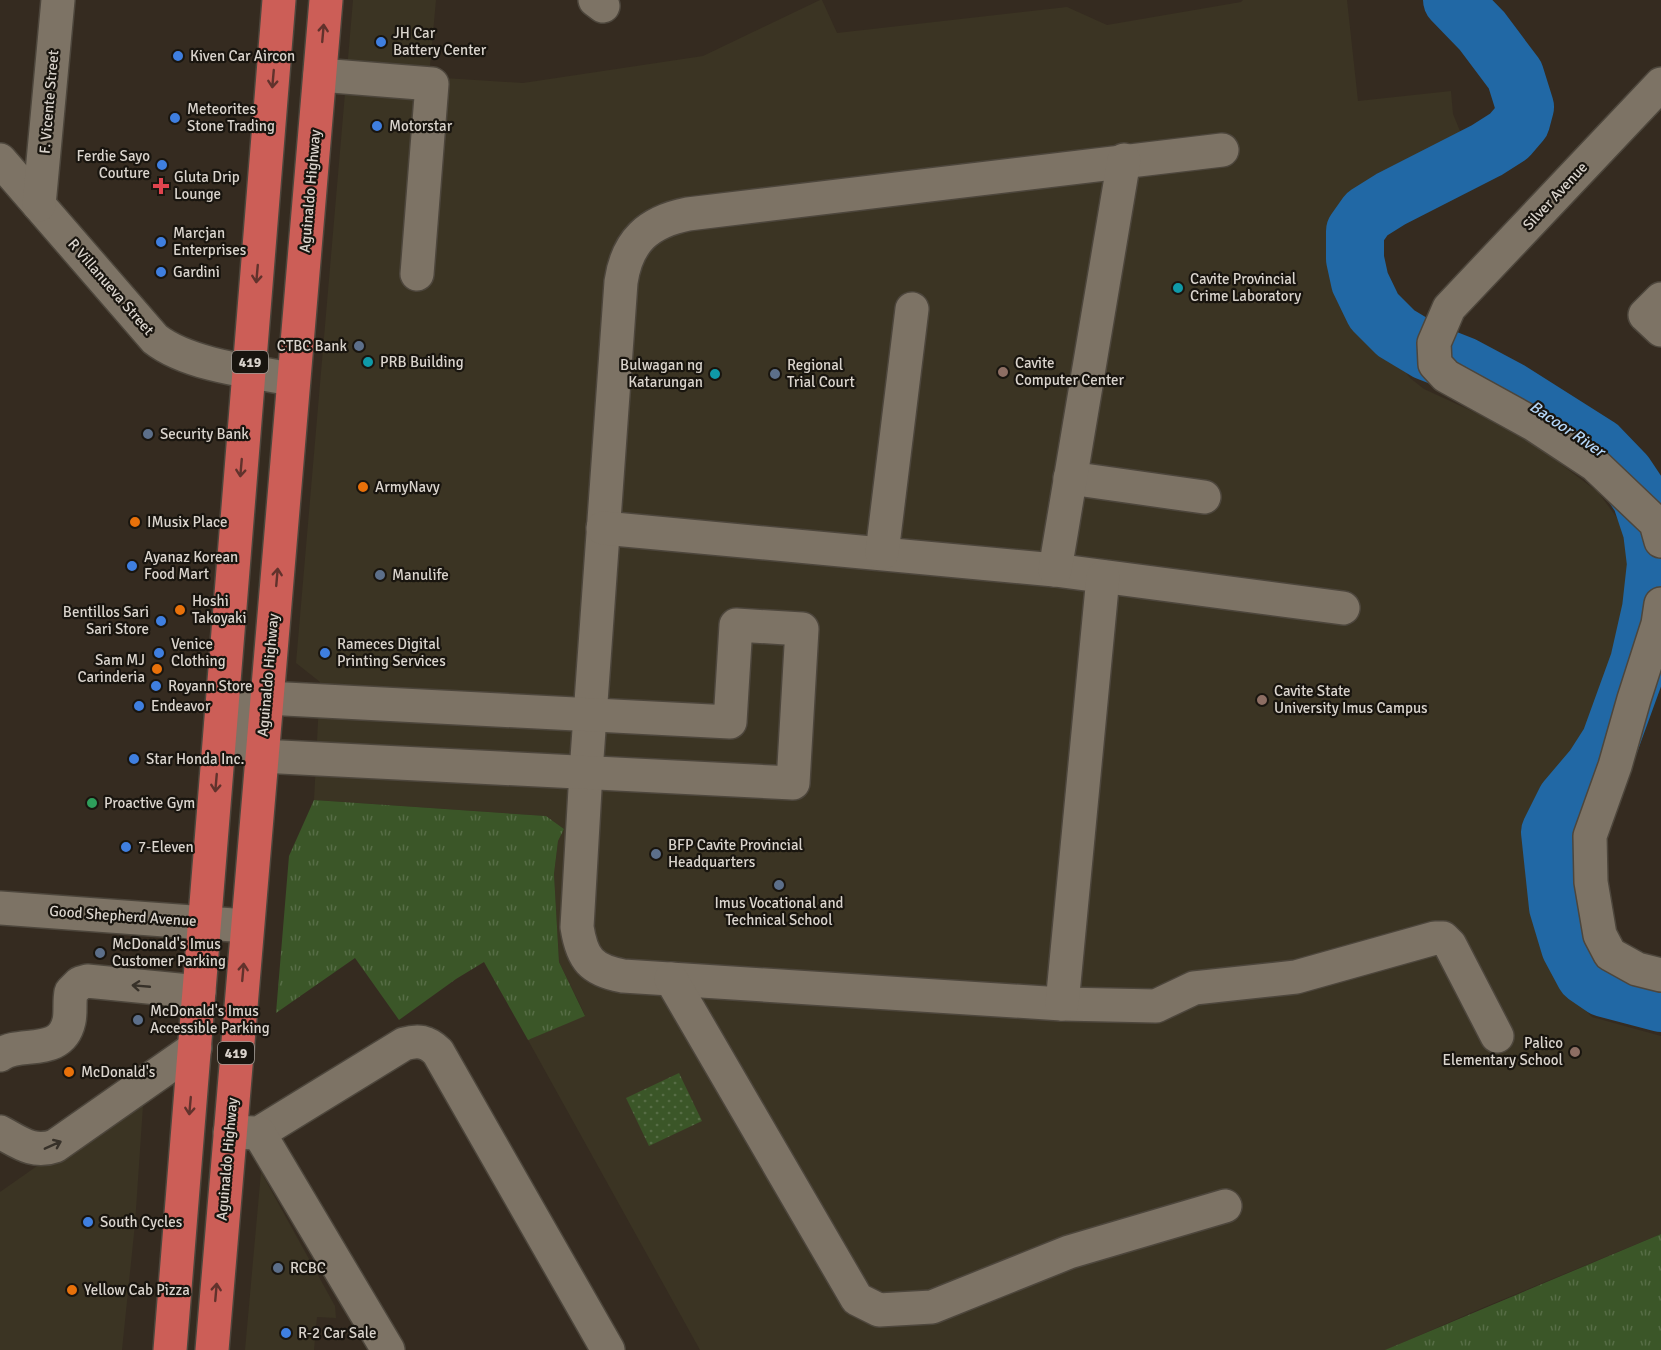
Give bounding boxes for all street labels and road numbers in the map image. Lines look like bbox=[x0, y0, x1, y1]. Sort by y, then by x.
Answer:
street label: F. Vicente Street bbox=[36, 49, 62, 155]
street label: Aguinaldo Highway bbox=[296, 129, 324, 253]
street label: Silver Avenue bbox=[1519, 158, 1591, 234]
street label: R Villanueva Street bbox=[64, 235, 158, 339]
road number: 419 bbox=[232, 351, 268, 373]
street label: Aguinaldo Highway bbox=[254, 613, 282, 737]
street label: Good Shepherd Avenue bbox=[49, 902, 197, 930]
road number: 419 bbox=[218, 1042, 254, 1064]
street label: Aguinaldo Highway bbox=[213, 1097, 241, 1221]

